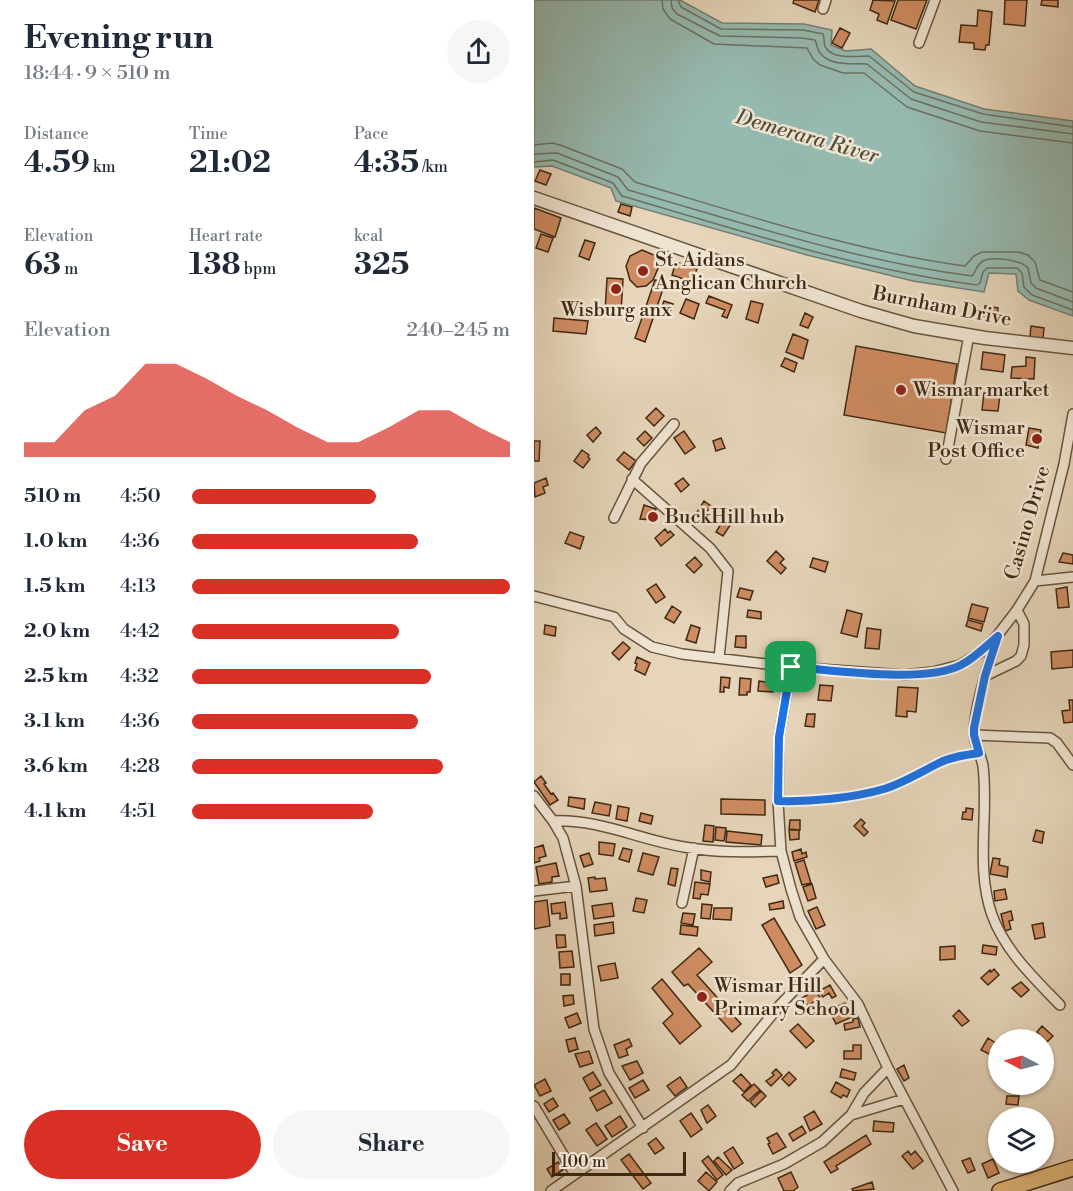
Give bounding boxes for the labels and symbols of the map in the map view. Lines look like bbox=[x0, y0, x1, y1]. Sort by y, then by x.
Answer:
water label: Demerara River bbox=[732, 104, 882, 170]
place label: St. Aidans Anglican Church bbox=[654, 248, 807, 296]
marker: St. Aidans Anglican Church bbox=[636, 264, 650, 278]
street label: Burnham Drive bbox=[869, 281, 1014, 333]
marker: Wisburg anx bbox=[609, 282, 623, 296]
place label: Wisburg anx bbox=[560, 298, 672, 323]
place label: Wismar market bbox=[912, 378, 1050, 403]
marker: Wismar market bbox=[894, 383, 908, 397]
place label: Wismar Post Office bbox=[928, 416, 1025, 464]
marker: Wismar Post Office bbox=[1030, 432, 1044, 446]
street label: Casino Drive bbox=[1000, 463, 1056, 583]
place label: BuckHill hub bbox=[664, 505, 784, 530]
marker: BuckHill hub bbox=[646, 510, 660, 524]
pin bbox=[765, 641, 816, 692]
place label: Wismar Hill Primary School bbox=[713, 974, 856, 1022]
marker: Wismar Hill Primary School bbox=[695, 990, 709, 1004]
north arrow bbox=[988, 1029, 1054, 1095]
scale bar bbox=[552, 1149, 686, 1176]

